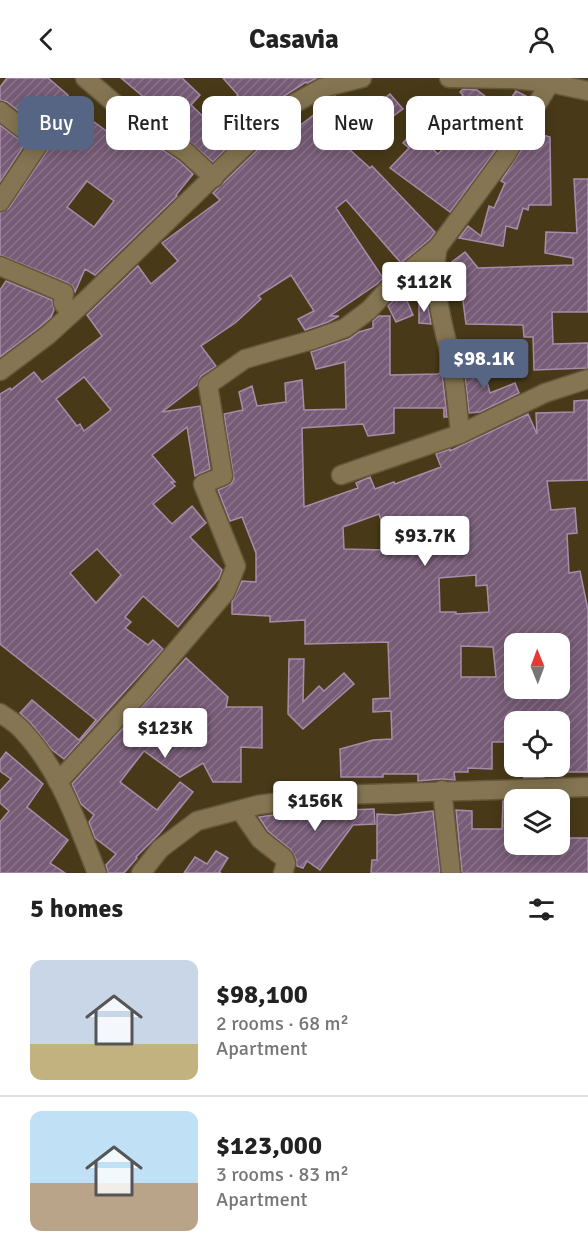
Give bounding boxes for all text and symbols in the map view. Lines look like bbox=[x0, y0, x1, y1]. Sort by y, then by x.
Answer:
icon: back bbox=[30, 23, 63, 56]
text: Casavia bbox=[249, 23, 339, 56]
icon: person bbox=[525, 23, 558, 56]
chip: Buy bbox=[18, 96, 94, 150]
chip: Rent bbox=[106, 96, 190, 150]
chip: Filters bbox=[202, 96, 301, 150]
chip: New bbox=[313, 96, 394, 150]
chip: Apartment bbox=[406, 96, 545, 150]
pin: $112K bbox=[382, 262, 466, 313]
text: $112K bbox=[396, 269, 452, 294]
pin: $98.1K bbox=[435, 339, 533, 390]
text: $98.1K bbox=[453, 346, 515, 371]
pin: $93.7K bbox=[376, 516, 474, 567]
text: $93.7K bbox=[394, 523, 456, 548]
north arrow bbox=[504, 633, 570, 699]
map controls bbox=[504, 633, 570, 855]
pin: $123K bbox=[123, 708, 207, 759]
button: locate bbox=[504, 711, 570, 777]
text: $123K bbox=[137, 715, 193, 740]
pin: $156K bbox=[273, 781, 357, 832]
text: $156K bbox=[287, 788, 343, 813]
button: layers bbox=[504, 789, 570, 855]
text: 5 homes bbox=[30, 893, 123, 925]
icon: filters bbox=[525, 893, 558, 926]
text: $98,100 bbox=[216, 979, 308, 1011]
icon: home bbox=[78, 984, 150, 1056]
text: 2 rooms · 68 m² bbox=[216, 1011, 349, 1036]
text: Apartment bbox=[216, 1036, 308, 1061]
text: $123,000 bbox=[216, 1130, 322, 1162]
icon: home bbox=[78, 1135, 150, 1207]
text: 3 rooms · 83 m² bbox=[216, 1162, 349, 1187]
text: Apartment bbox=[216, 1187, 308, 1212]

